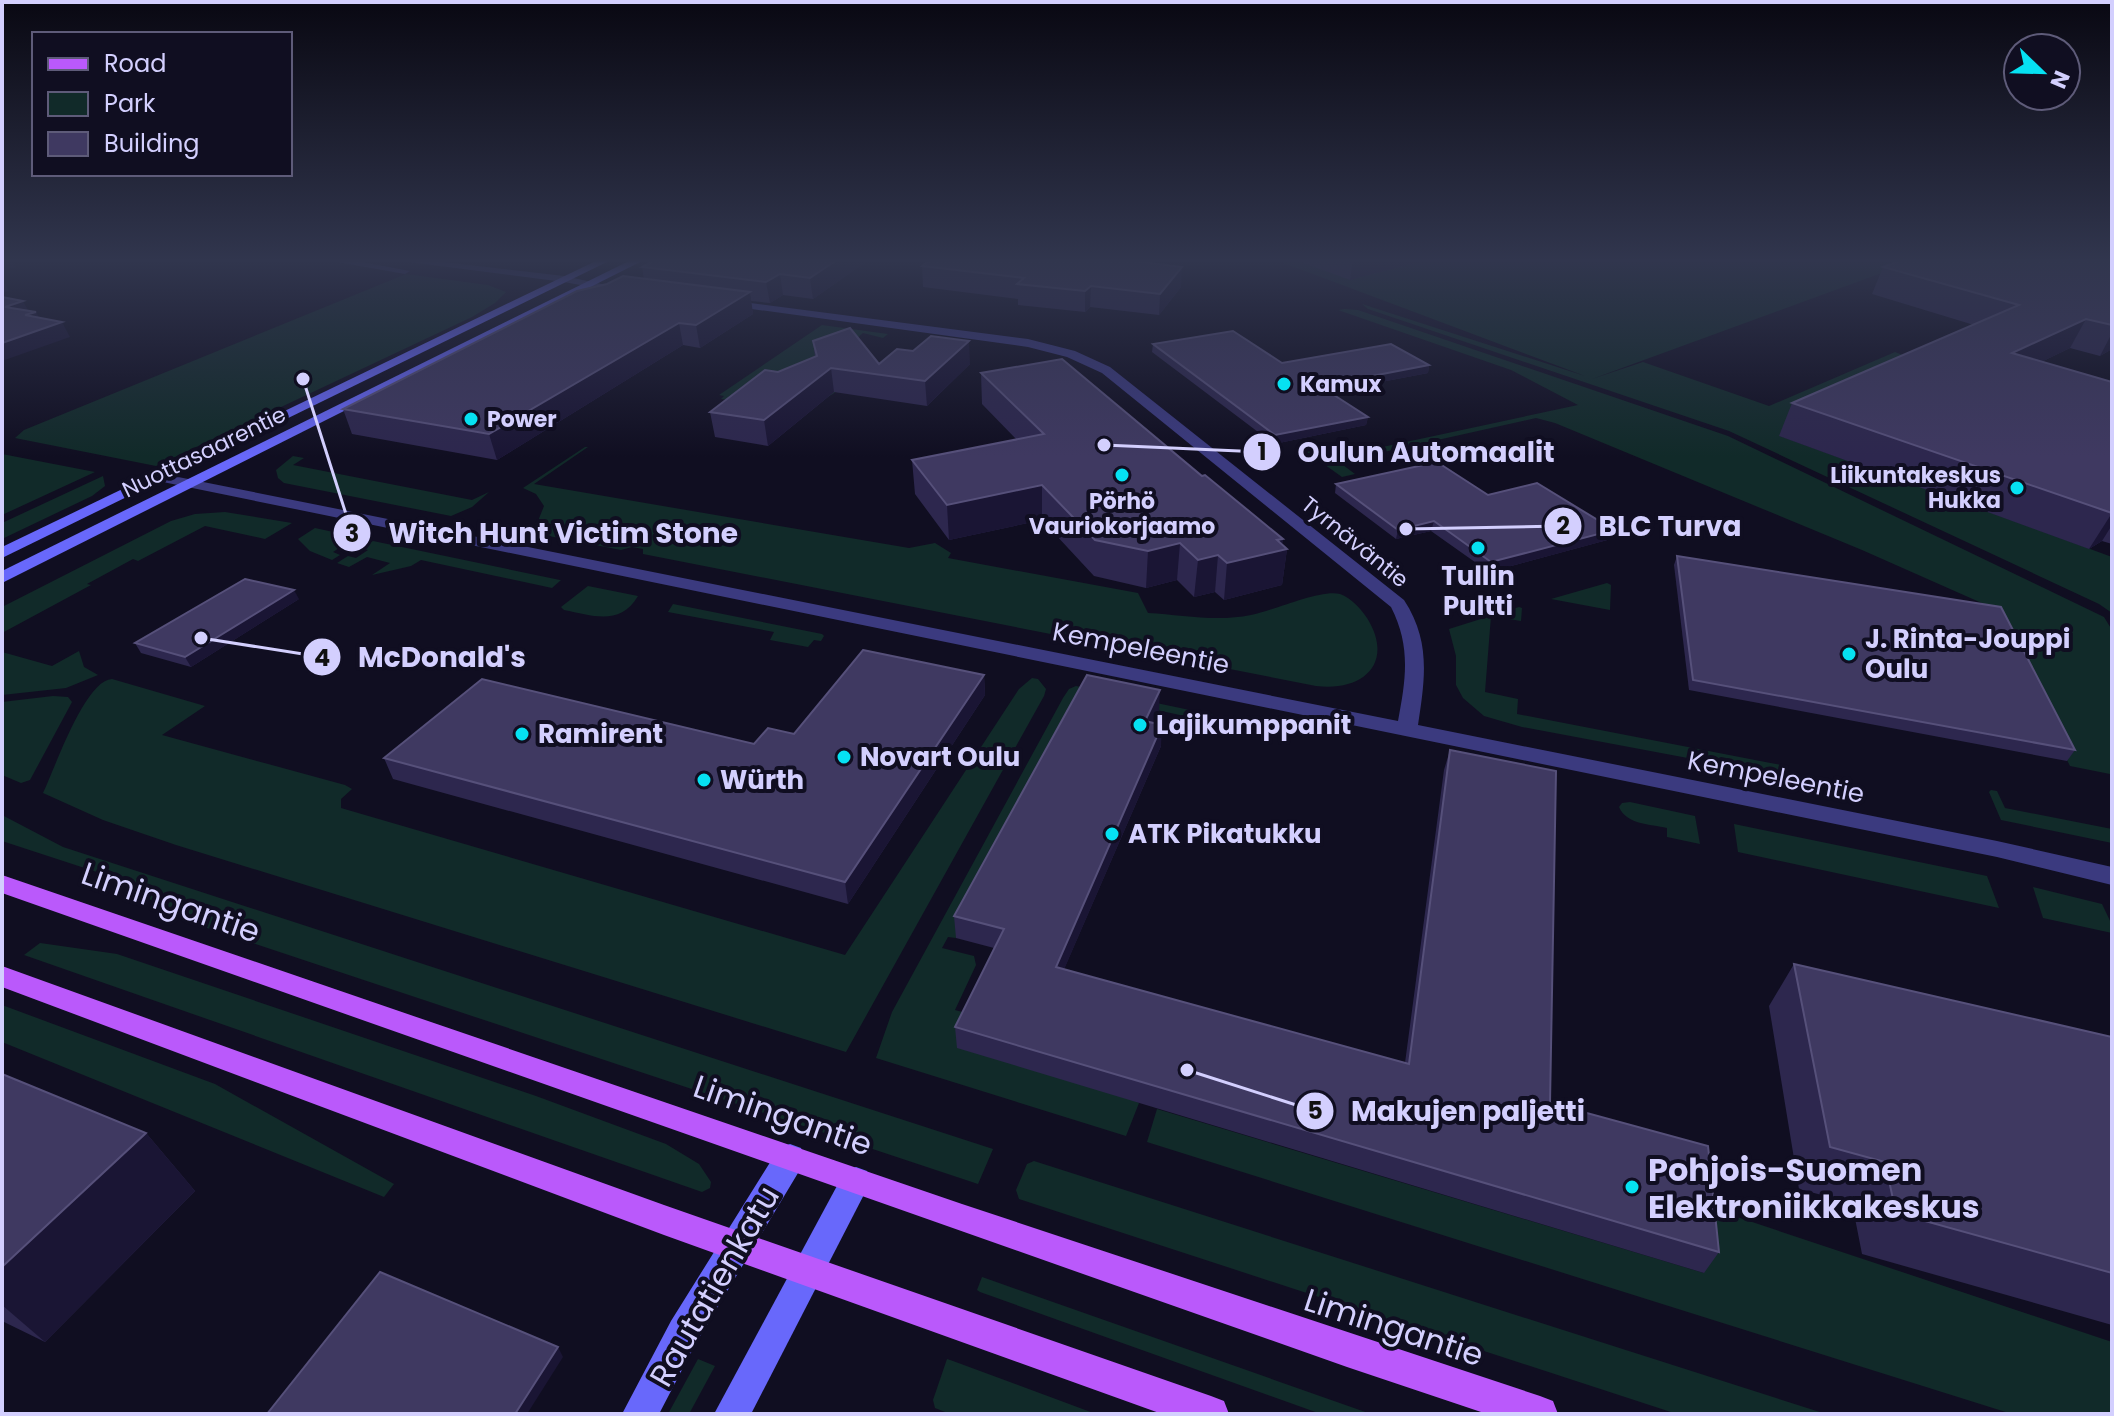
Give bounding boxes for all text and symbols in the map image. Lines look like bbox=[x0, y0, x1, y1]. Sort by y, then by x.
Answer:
legend bbox=[32, 32, 292, 176]
north arrow bbox=[2002, 32, 2082, 112]
text: Road bbox=[104, 47, 166, 80]
text: N bbox=[2042, 66, 2077, 93]
text: Park bbox=[104, 87, 156, 120]
text: Building bbox=[104, 127, 200, 160]
place label: Kamux bbox=[1300, 369, 1381, 400]
marker: Kamux bbox=[1275, 375, 1293, 393]
street label: Nuottasaarentie bbox=[117, 399, 291, 505]
place label: Power bbox=[487, 404, 557, 435]
marker: Power bbox=[462, 410, 480, 428]
callout: Oulun Automaalit bbox=[1242, 426, 1571, 478]
text: Oulun Automaalit bbox=[1297, 433, 1555, 472]
text: 1 bbox=[1257, 435, 1267, 468]
place label: Liikuntakeskus Hukka bbox=[1830, 460, 2001, 516]
marker: Pörhö Vauriokorjaamo bbox=[1113, 466, 1131, 484]
marker: Liikuntakeskus Hukka bbox=[2008, 479, 2026, 497]
place label: Pörhö Vauriokorjaamo bbox=[1029, 486, 1215, 542]
street label: Tyrnäväntie bbox=[1295, 489, 1415, 595]
callout: BLC Turva bbox=[1543, 500, 1758, 552]
callout: Witch Hunt Victim Stone bbox=[332, 507, 753, 559]
text: BLC Turva bbox=[1598, 507, 1742, 546]
text: 2 bbox=[1556, 509, 1570, 542]
text: Witch Hunt Victim Stone bbox=[388, 514, 738, 553]
text: 3 bbox=[345, 517, 359, 550]
marker: Tullin Pultti bbox=[1469, 539, 1487, 557]
place label: Tullin Pultti bbox=[1441, 558, 1515, 624]
street label: Kempeleentie bbox=[1049, 613, 1233, 683]
place label: J. Rinta-Jouppi Oulu bbox=[1865, 621, 2070, 687]
callout: McDonald's bbox=[302, 631, 542, 683]
text: McDonald's bbox=[358, 638, 526, 677]
text: 4 bbox=[314, 641, 330, 674]
marker: J. Rinta-Jouppi Oulu bbox=[1840, 645, 1858, 663]
place label: Lajikumppanit bbox=[1156, 707, 1351, 743]
place label: Ramirent bbox=[538, 716, 663, 752]
marker: Lajikumppanit bbox=[1131, 716, 1149, 734]
marker: Ramirent bbox=[513, 725, 531, 743]
place label: Novart Oulu bbox=[860, 739, 1020, 775]
street label: Kempeleentie bbox=[1684, 742, 1868, 812]
marker: Novart Oulu bbox=[835, 748, 853, 766]
place label: Würth bbox=[720, 762, 804, 798]
marker: Würth bbox=[695, 771, 713, 789]
place label: ATK Pikatukku bbox=[1128, 816, 1322, 852]
marker: ATK Pikatukku bbox=[1103, 825, 1121, 843]
street label: Limingantie bbox=[76, 850, 266, 954]
street label: Limingantie bbox=[688, 1063, 878, 1167]
callout: Makujen paljetti bbox=[1295, 1085, 1601, 1137]
text: Makujen paljetti bbox=[1351, 1092, 1585, 1131]
text: 5 bbox=[1307, 1094, 1323, 1127]
place label: Pohjois-Suomen Elektroniikkakeskus bbox=[1648, 1147, 1980, 1229]
street label: Rautatienkatu bbox=[638, 1177, 790, 1395]
marker: Pohjois-Suomen Elektroniikkakeskus bbox=[1623, 1178, 1641, 1196]
street label: Limingantie bbox=[1299, 1277, 1489, 1377]

